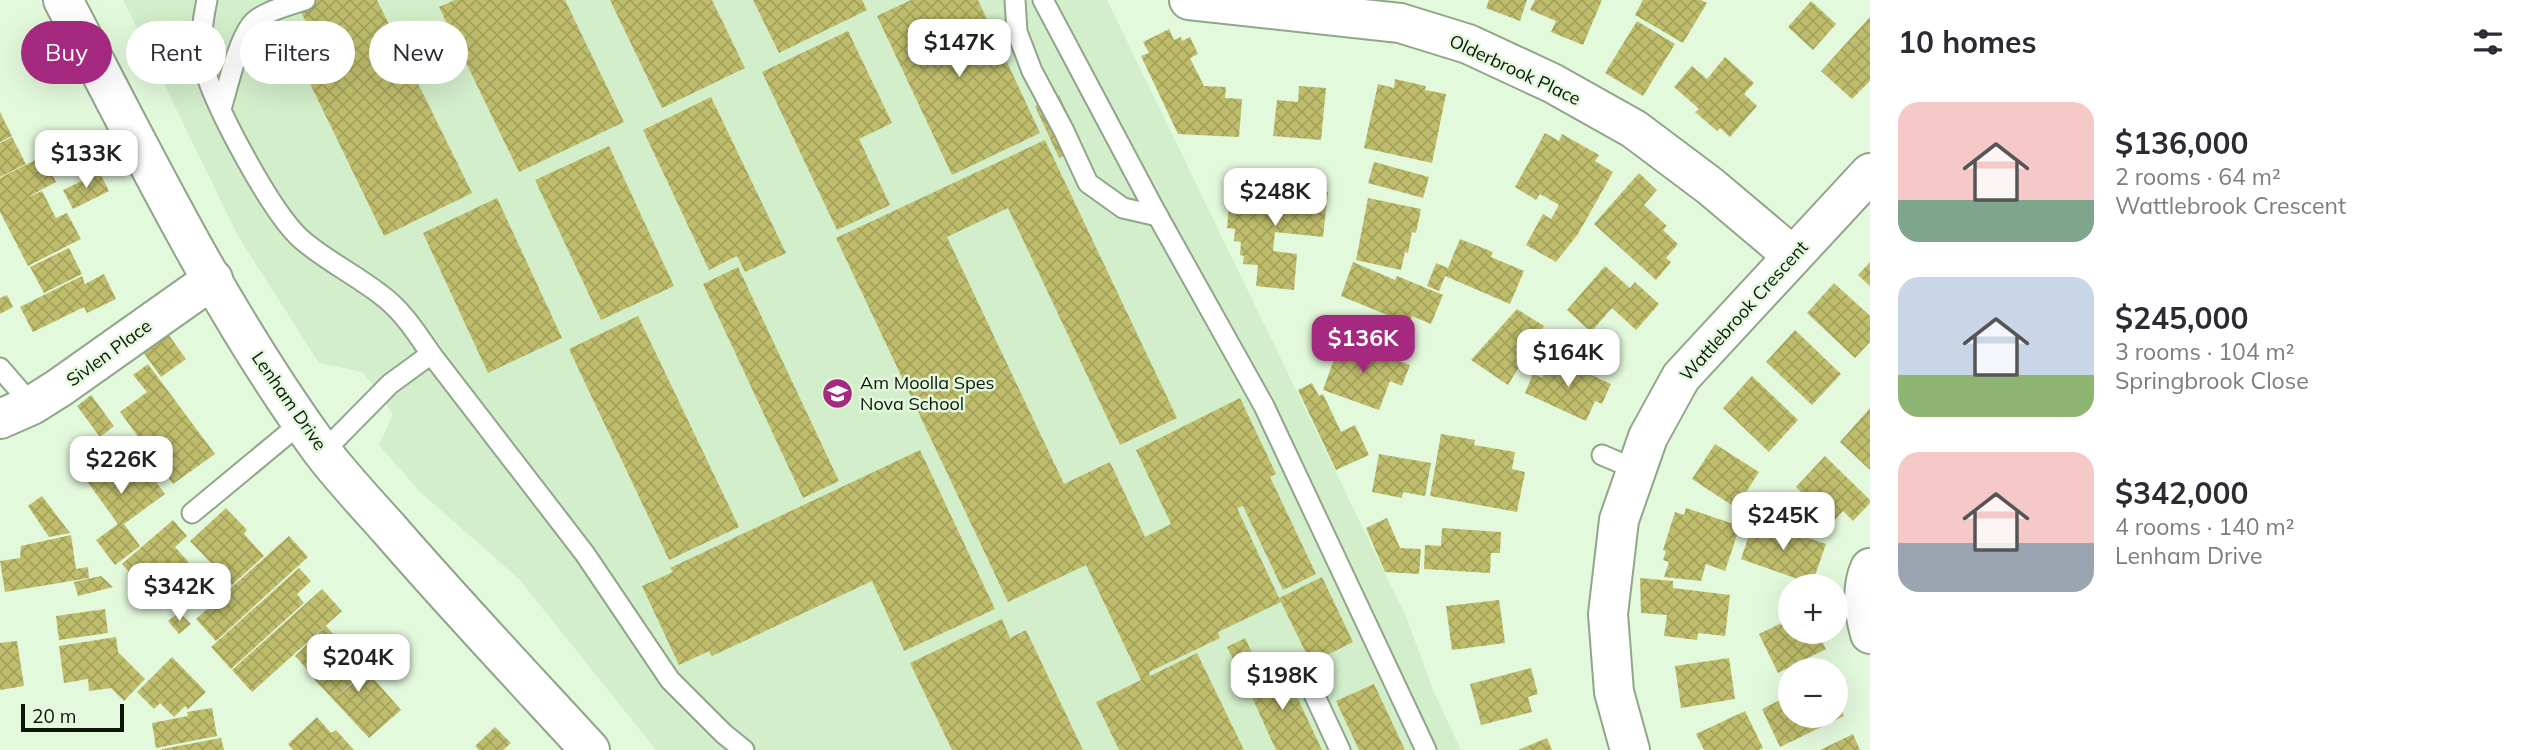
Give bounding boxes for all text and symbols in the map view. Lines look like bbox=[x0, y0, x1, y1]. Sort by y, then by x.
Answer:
pin: $147K bbox=[910, 20, 1008, 79]
chip: Buy bbox=[21, 21, 112, 84]
chip: Rent bbox=[126, 21, 226, 84]
chip: Filters bbox=[240, 21, 355, 84]
chip: New bbox=[369, 21, 468, 84]
text: 10 homes bbox=[1898, 23, 2037, 61]
icon: filters bbox=[2469, 23, 2507, 61]
text: $147K bbox=[924, 27, 994, 56]
street label: Olderbrook Place bbox=[1446, 29, 1585, 110]
text: $136,000 bbox=[2115, 124, 2248, 162]
pin: $133K bbox=[37, 130, 135, 190]
icon: home bbox=[1954, 130, 2038, 214]
text: $133K bbox=[51, 138, 121, 167]
text: 2 rooms · 64 m² bbox=[2115, 162, 2281, 191]
pin: $248K bbox=[1226, 168, 1324, 228]
text: $248K bbox=[1240, 176, 1310, 205]
text: Wattlebrook Crescent bbox=[2115, 191, 2346, 220]
street label: Wattlebrook Crescent bbox=[1675, 236, 1813, 386]
text: $245,000 bbox=[2115, 299, 2248, 337]
icon: home bbox=[1954, 305, 2038, 389]
street label: Sivlen Place bbox=[62, 314, 156, 391]
pin: $136K bbox=[1314, 316, 1412, 375]
text: $136K bbox=[1328, 323, 1398, 352]
pin: $164K bbox=[1519, 330, 1617, 389]
text: $164K bbox=[1533, 337, 1603, 366]
text: 3 rooms · 104 m² bbox=[2115, 337, 2295, 366]
street label: Lenham Drive bbox=[247, 347, 332, 455]
text: Springbrook Close bbox=[2115, 366, 2309, 395]
place label: Am Moolla Spes Nova School bbox=[860, 371, 995, 415]
school or university icon: Am Moolla Spes Nova School bbox=[820, 376, 854, 410]
pin: $226K bbox=[72, 436, 170, 496]
text: $226K bbox=[86, 444, 156, 473]
text: $342,000 bbox=[2115, 474, 2248, 512]
icon: home bbox=[1954, 480, 2038, 564]
pin: $245K bbox=[1734, 492, 1832, 552]
text: $245K bbox=[1748, 500, 1818, 529]
text: 4 rooms · 140 m² bbox=[2115, 512, 2295, 541]
text: Lenham Drive bbox=[2115, 541, 2262, 570]
pin: $342K bbox=[130, 564, 228, 623]
text: $342K bbox=[144, 571, 214, 600]
map controls bbox=[1778, 574, 1848, 728]
button: + bbox=[1778, 574, 1848, 644]
pin: $204K bbox=[309, 634, 407, 694]
text: $204K bbox=[323, 642, 393, 671]
pin: $198K bbox=[1233, 652, 1331, 712]
button: − bbox=[1778, 658, 1848, 728]
text: $198K bbox=[1247, 660, 1317, 689]
scale bar bbox=[21, 701, 124, 733]
text: 20 m bbox=[32, 704, 76, 728]

